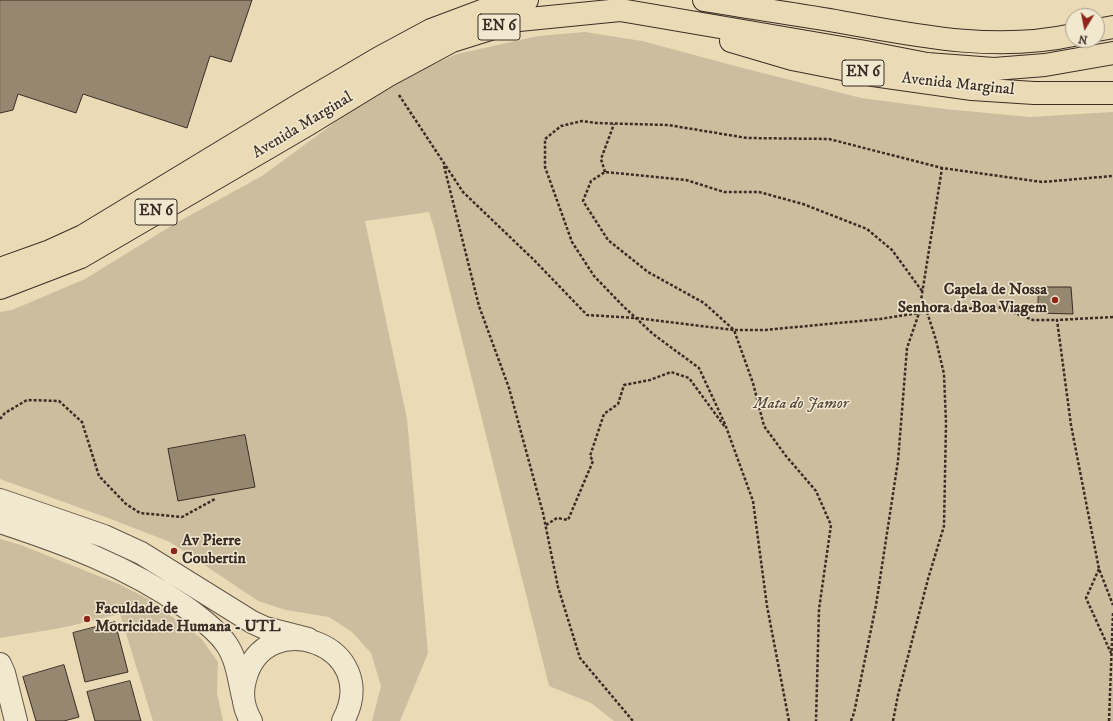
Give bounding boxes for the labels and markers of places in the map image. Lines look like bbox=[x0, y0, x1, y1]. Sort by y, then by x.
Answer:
place label: Capela de Nossa Senhora da Boa Viagem bbox=[898, 281, 1047, 319]
marker: Capela de Nossa Senhora da Boa Viagem bbox=[1050, 295, 1060, 305]
place label: Av Pierre Coubertin bbox=[182, 532, 246, 570]
marker: Av Pierre Coubertin bbox=[169, 546, 179, 556]
place label: Faculdade de Motricidade Humana - UTL bbox=[95, 600, 280, 638]
marker: Faculdade de Motricidade Humana - UTL bbox=[82, 614, 92, 624]

